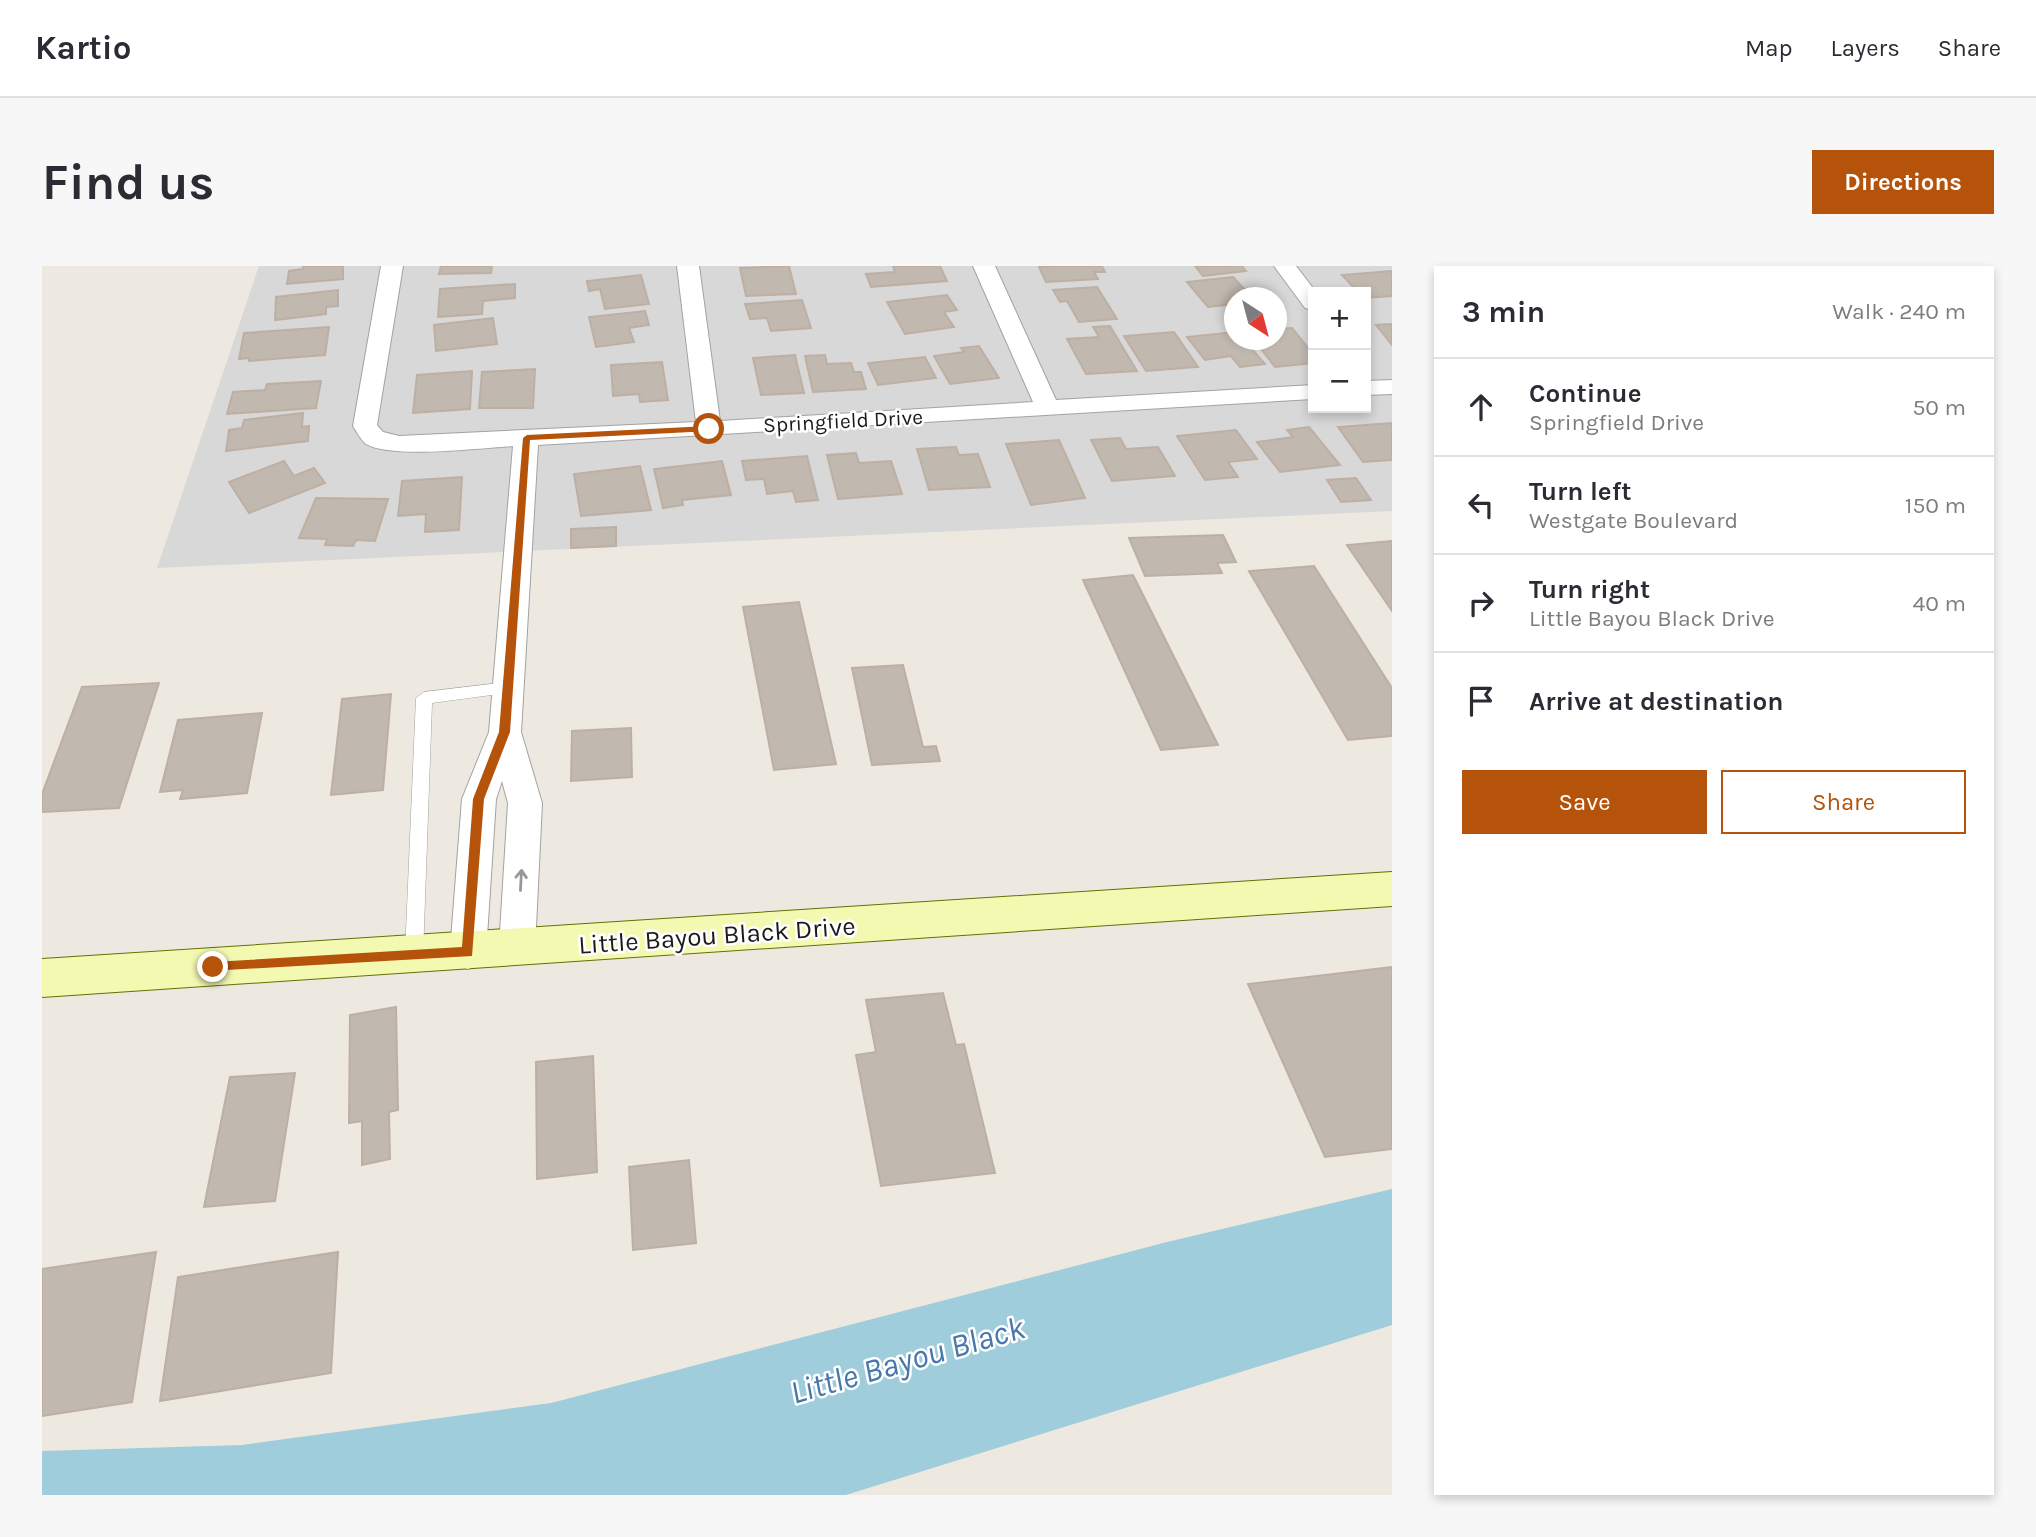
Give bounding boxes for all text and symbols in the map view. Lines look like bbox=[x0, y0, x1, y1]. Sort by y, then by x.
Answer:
text: Kartio bbox=[35, 29, 131, 67]
text: Map bbox=[1745, 34, 1793, 62]
text: Layers bbox=[1831, 34, 1900, 62]
text: Share bbox=[1938, 34, 2001, 62]
button: Directions bbox=[1812, 150, 1994, 214]
text: Find us bbox=[42, 154, 214, 211]
north arrow bbox=[1224, 287, 1287, 350]
map controls bbox=[1308, 287, 1371, 413]
button: + bbox=[1308, 287, 1371, 350]
text: 3 min bbox=[1462, 294, 1545, 330]
text: Walk · 240 m bbox=[1832, 298, 1966, 325]
button: − bbox=[1308, 350, 1371, 413]
text: Continue bbox=[1529, 378, 1641, 409]
icon: ahead bbox=[1462, 388, 1500, 426]
text: 50 m bbox=[1912, 394, 1966, 421]
street label: Springfield Drive bbox=[763, 405, 923, 437]
text: Springfield Drive bbox=[1529, 409, 1704, 436]
route start bbox=[693, 413, 724, 444]
text: Turn left bbox=[1529, 476, 1631, 507]
icon: left bbox=[1462, 486, 1500, 524]
text: 150 m bbox=[1905, 492, 1966, 519]
text: Westgate Boulevard bbox=[1529, 507, 1738, 534]
text: Turn right bbox=[1529, 574, 1650, 605]
icon: right bbox=[1462, 584, 1500, 622]
text: 40 m bbox=[1913, 590, 1966, 617]
text: Little Bayou Black Drive bbox=[1529, 605, 1775, 632]
icon: arrive bbox=[1462, 682, 1500, 720]
text: Arrive at destination bbox=[1529, 686, 1783, 717]
button: Save bbox=[1462, 770, 1707, 834]
button: Share bbox=[1721, 770, 1966, 834]
one-way arrow bbox=[514, 869, 527, 892]
street label: Little Bayou Black Drive bbox=[577, 910, 857, 961]
route end bbox=[197, 951, 228, 982]
water label: Little Bayou Black bbox=[786, 1308, 1029, 1412]

